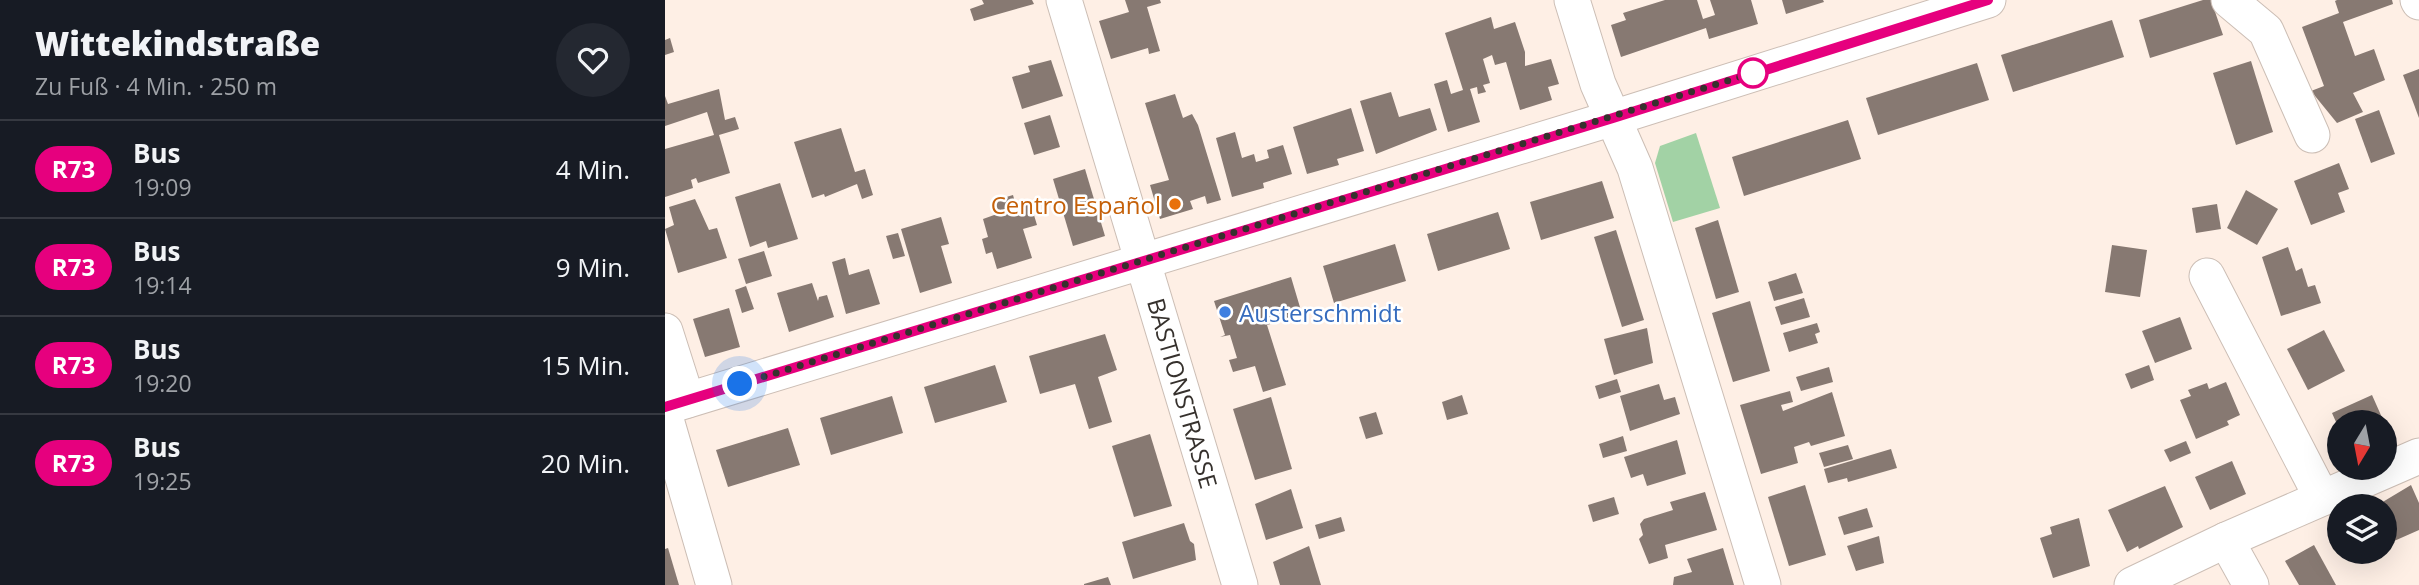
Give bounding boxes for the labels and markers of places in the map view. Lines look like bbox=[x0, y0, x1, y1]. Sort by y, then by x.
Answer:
unlabelled marker bbox=[1738, 58, 1768, 88]
place label: Centro Español bbox=[991, 188, 1161, 221]
marker: Centro Español bbox=[1167, 196, 1183, 212]
place label: Austerschmidt bbox=[1239, 296, 1401, 329]
marker: Austerschmidt bbox=[1217, 304, 1233, 320]

